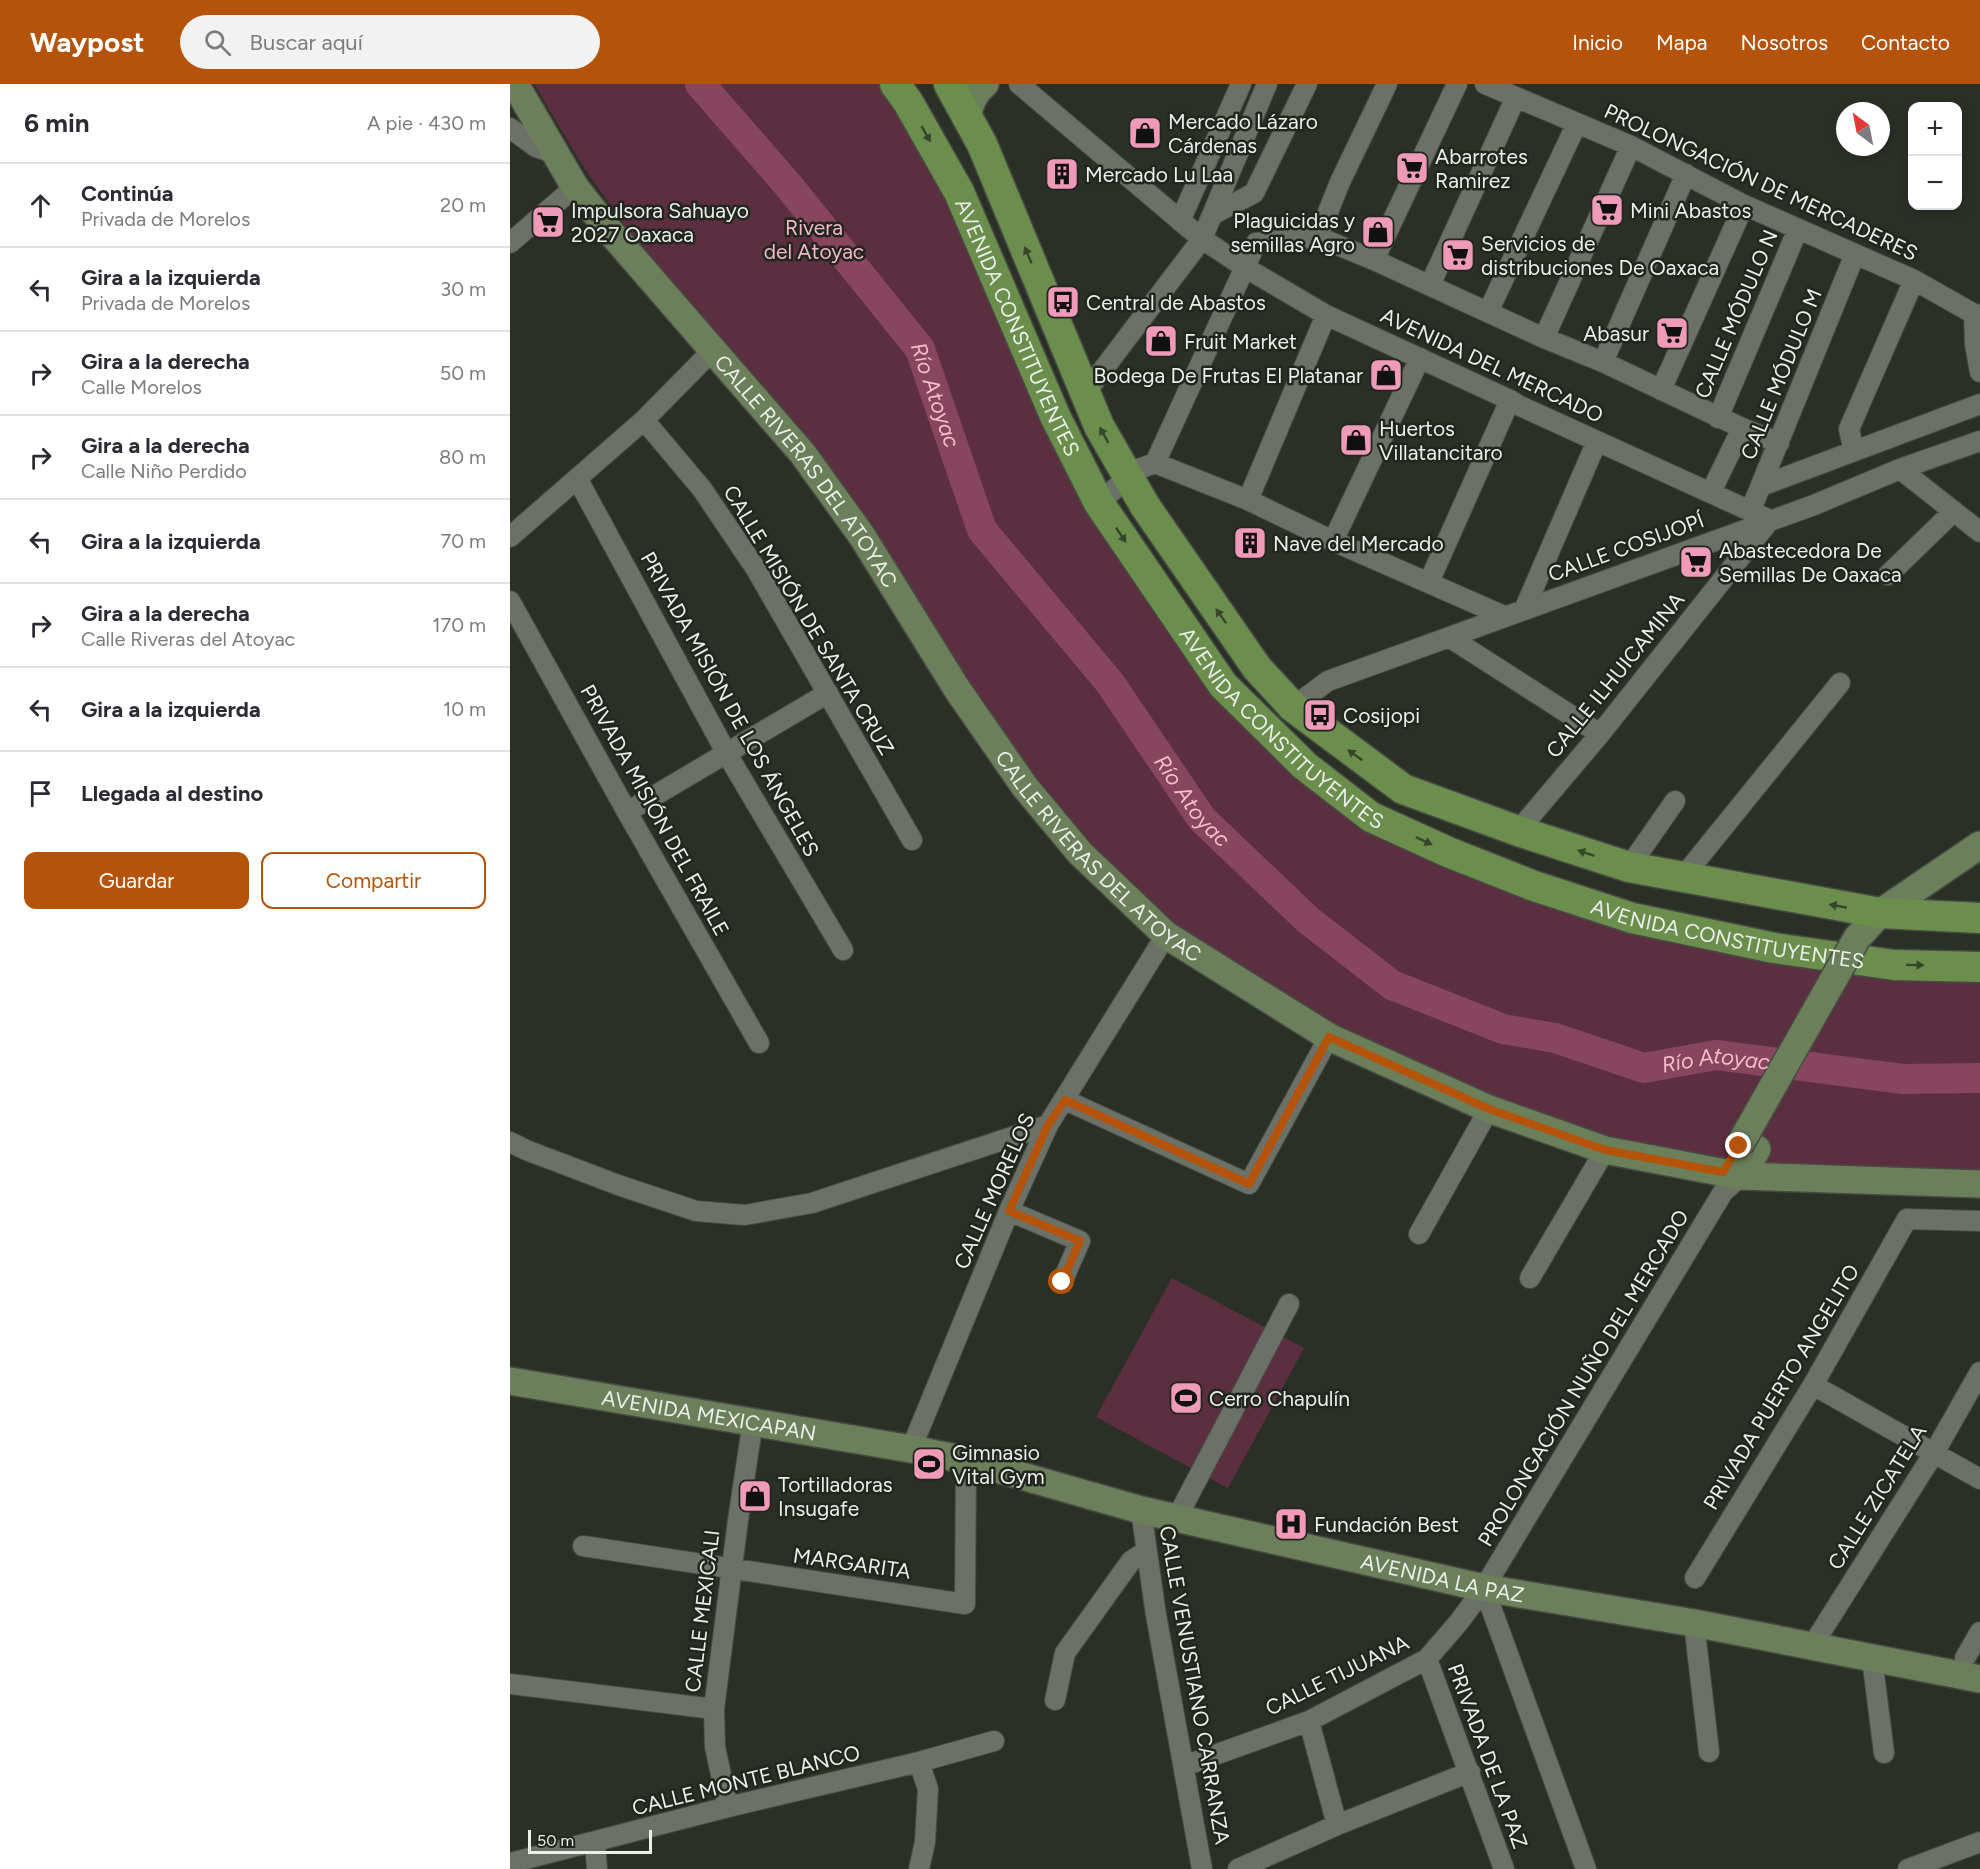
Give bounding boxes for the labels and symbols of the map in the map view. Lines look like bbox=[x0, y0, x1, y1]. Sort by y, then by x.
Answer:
street label: PROLONGACIÓN DE MERCADERES bbox=[1600, 98, 1922, 266]
north arrow bbox=[1836, 102, 1890, 156]
place label: Mercado Lázaro Cárdenas bbox=[1168, 109, 1318, 158]
shop icon: Mercado Lázaro Cárdenas bbox=[1127, 115, 1163, 151]
one-way arrow bbox=[921, 125, 931, 142]
place label: Abarrotes Ramirez bbox=[1435, 144, 1528, 193]
supermarket icon: Abarrotes Ramirez bbox=[1394, 150, 1430, 186]
building icon: Mercado Lu Laa bbox=[1044, 156, 1080, 192]
place label: Mercado Lu Laa bbox=[1085, 162, 1233, 187]
supermarket icon: Mini Abastos bbox=[1589, 192, 1625, 228]
street label: AVENIDA CONSTITUYENTES bbox=[951, 194, 1086, 460]
place label: Impulsora Sahuayo 2027 Oaxaca bbox=[571, 198, 749, 247]
place label: Mini Abastos bbox=[1630, 198, 1751, 223]
supermarket icon: Impulsora Sahuayo 2027 Oaxaca bbox=[530, 204, 566, 240]
place label: Plaguicidas y semillas Agro bbox=[1230, 208, 1355, 257]
shop icon: Plaguicidas y semillas Agro bbox=[1360, 214, 1396, 250]
park label: Rivera del Atoyac bbox=[764, 215, 864, 264]
street label: CALLE MÓDULO N bbox=[1689, 226, 1783, 402]
place label: Servicios de distribuciones De Oaxaca bbox=[1481, 231, 1719, 280]
supermarket icon: Servicios de distribuciones De Oaxaca bbox=[1440, 237, 1476, 273]
one-way arrow bbox=[1023, 246, 1032, 264]
bus stop icon: Central de Abastos bbox=[1045, 284, 1081, 320]
street label: CALLE MÓDULO M bbox=[1735, 285, 1827, 463]
place label: Central de Abastos bbox=[1086, 290, 1266, 315]
street label: AVENIDA DEL MERCADO bbox=[1377, 302, 1607, 428]
supermarket icon: Abasur bbox=[1654, 315, 1690, 351]
place label: Abasur bbox=[1583, 321, 1649, 346]
shop icon: Fruit Market bbox=[1143, 323, 1179, 359]
place label: Fruit Market bbox=[1184, 329, 1297, 354]
water label: Río Atoyac bbox=[905, 339, 966, 451]
street label: CALLE RIVERAS DEL ATOYAC bbox=[710, 349, 903, 592]
shop icon: Bodega De Frutas El Platanar bbox=[1368, 357, 1404, 393]
place label: Bodega De Frutas El Platanar bbox=[1093, 363, 1363, 388]
place label: Huertos Villatancitaro bbox=[1379, 416, 1503, 465]
shop icon: Huertos Villatancitaro bbox=[1338, 422, 1374, 458]
one-way arrow bbox=[1099, 426, 1109, 443]
street label: CALLE MISIÓN DE SANTA CRUZ bbox=[718, 481, 900, 759]
street label: CALLE COSIJOPÍ bbox=[1545, 507, 1708, 587]
building icon: Nave del Mercado bbox=[1232, 525, 1268, 561]
one-way arrow bbox=[1115, 527, 1126, 543]
place label: Nave del Mercado bbox=[1273, 531, 1444, 556]
place label: Abastecedora De Semillas De Oaxaca bbox=[1719, 538, 1902, 587]
supermarket icon: Abastecedora De Semillas De Oaxaca bbox=[1678, 544, 1714, 580]
street label: PRIVADA MISIÓN DE LOS ÁNGELES bbox=[636, 547, 824, 861]
street label: CALLE ILHUICAMINA bbox=[1541, 587, 1689, 763]
one-way arrow bbox=[1215, 609, 1227, 625]
street label: AVENIDA CONSTITUYENTES bbox=[1175, 622, 1388, 834]
street label: PRIVADA MISIÓN DEL FRAILE bbox=[575, 680, 735, 940]
bus stop icon: Cosijopi bbox=[1302, 697, 1338, 733]
place label: Cosijopi bbox=[1343, 703, 1420, 728]
street label: CALLE RIVERAS DEL ATOYAC bbox=[991, 745, 1206, 967]
water label: Río Atoyac bbox=[1149, 749, 1236, 852]
one-way arrow bbox=[1348, 749, 1364, 761]
one-way arrow bbox=[1415, 836, 1433, 846]
one-way arrow bbox=[1577, 848, 1595, 858]
street label: AVENIDA CONSTITUYENTES bbox=[1588, 893, 1866, 973]
one-way arrow bbox=[1829, 901, 1848, 910]
one-way arrow bbox=[1906, 961, 1925, 970]
water label: Río Atoyac bbox=[1659, 1041, 1772, 1078]
street label: CALLE MORELOS bbox=[948, 1109, 1040, 1273]
route end bbox=[1725, 1132, 1751, 1158]
street label: PROLONGACIÓN NUÑO DEL MERCADO bbox=[1472, 1205, 1694, 1551]
street label: PRIVADA PUERTO ANGELITO bbox=[1698, 1260, 1864, 1514]
route start bbox=[1048, 1268, 1074, 1294]
sports icon: Cerro Chapulín bbox=[1168, 1380, 1204, 1416]
street label: AVENIDA MEXICAPAN bbox=[600, 1384, 818, 1445]
place label: Cerro Chapulín bbox=[1209, 1386, 1350, 1411]
street label: CALLE ZICATELA bbox=[1822, 1420, 1932, 1574]
place label: Gimnasio Vital Gym bbox=[952, 1440, 1045, 1489]
sports icon: Gimnasio Vital Gym bbox=[911, 1446, 947, 1482]
place label: Tortilladoras Insugafe bbox=[778, 1472, 892, 1521]
shop icon: Tortilladoras Insugafe bbox=[737, 1478, 773, 1514]
hospital icon: Fundación Best bbox=[1273, 1506, 1309, 1542]
place label: Fundación Best bbox=[1314, 1512, 1459, 1537]
street label: CALLE VENUSTIANO CARRANZA bbox=[1155, 1524, 1235, 1846]
street label: CALLE MEXICALI bbox=[680, 1528, 724, 1694]
street label: MARGARITA bbox=[792, 1542, 912, 1584]
street label: AVENIDA LA PAZ bbox=[1359, 1548, 1526, 1607]
street label: CALLE TIJUANA bbox=[1261, 1629, 1413, 1721]
street label: PRIVADA DE LA PAZ bbox=[1443, 1660, 1533, 1852]
street label: CALLE MONTE BLANCO bbox=[629, 1740, 863, 1820]
scale bar bbox=[528, 1827, 652, 1854]

